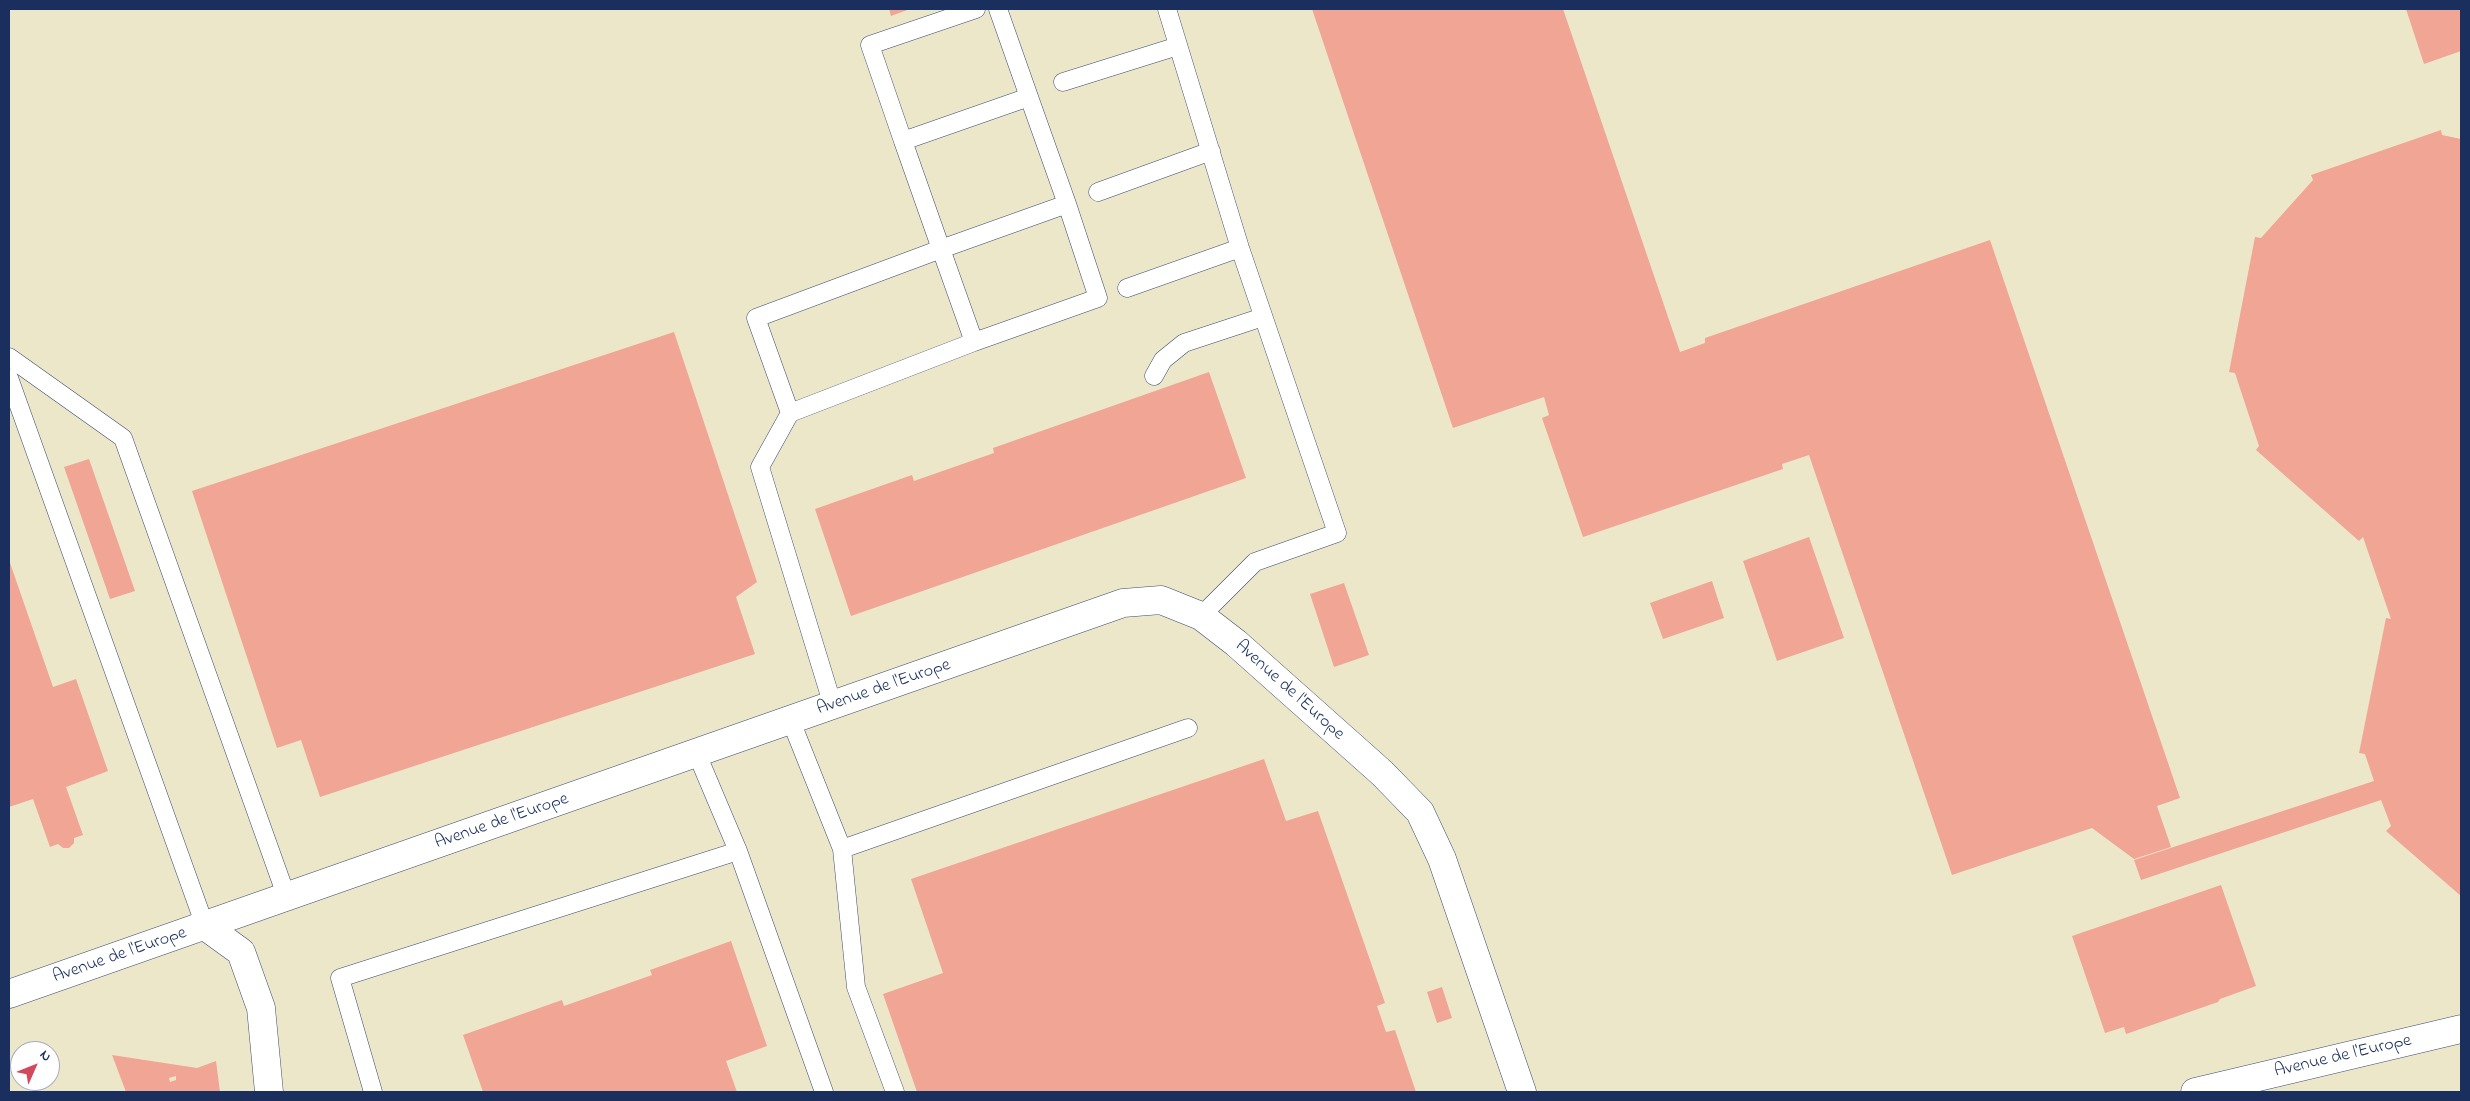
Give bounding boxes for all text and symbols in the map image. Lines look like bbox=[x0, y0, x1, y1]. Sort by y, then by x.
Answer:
street label: Avenue de l'Europe bbox=[1230, 636, 1348, 746]
street label: Avenue de l'Europe bbox=[814, 655, 954, 721]
street label: Avenue de l'Europe bbox=[432, 789, 572, 855]
street label: Avenue de l'Europe bbox=[50, 923, 190, 989]
street label: Avenue de l'Europe bbox=[2272, 1031, 2414, 1083]
north arrow bbox=[10, 1041, 60, 1091]
text: N bbox=[35, 1045, 56, 1067]

